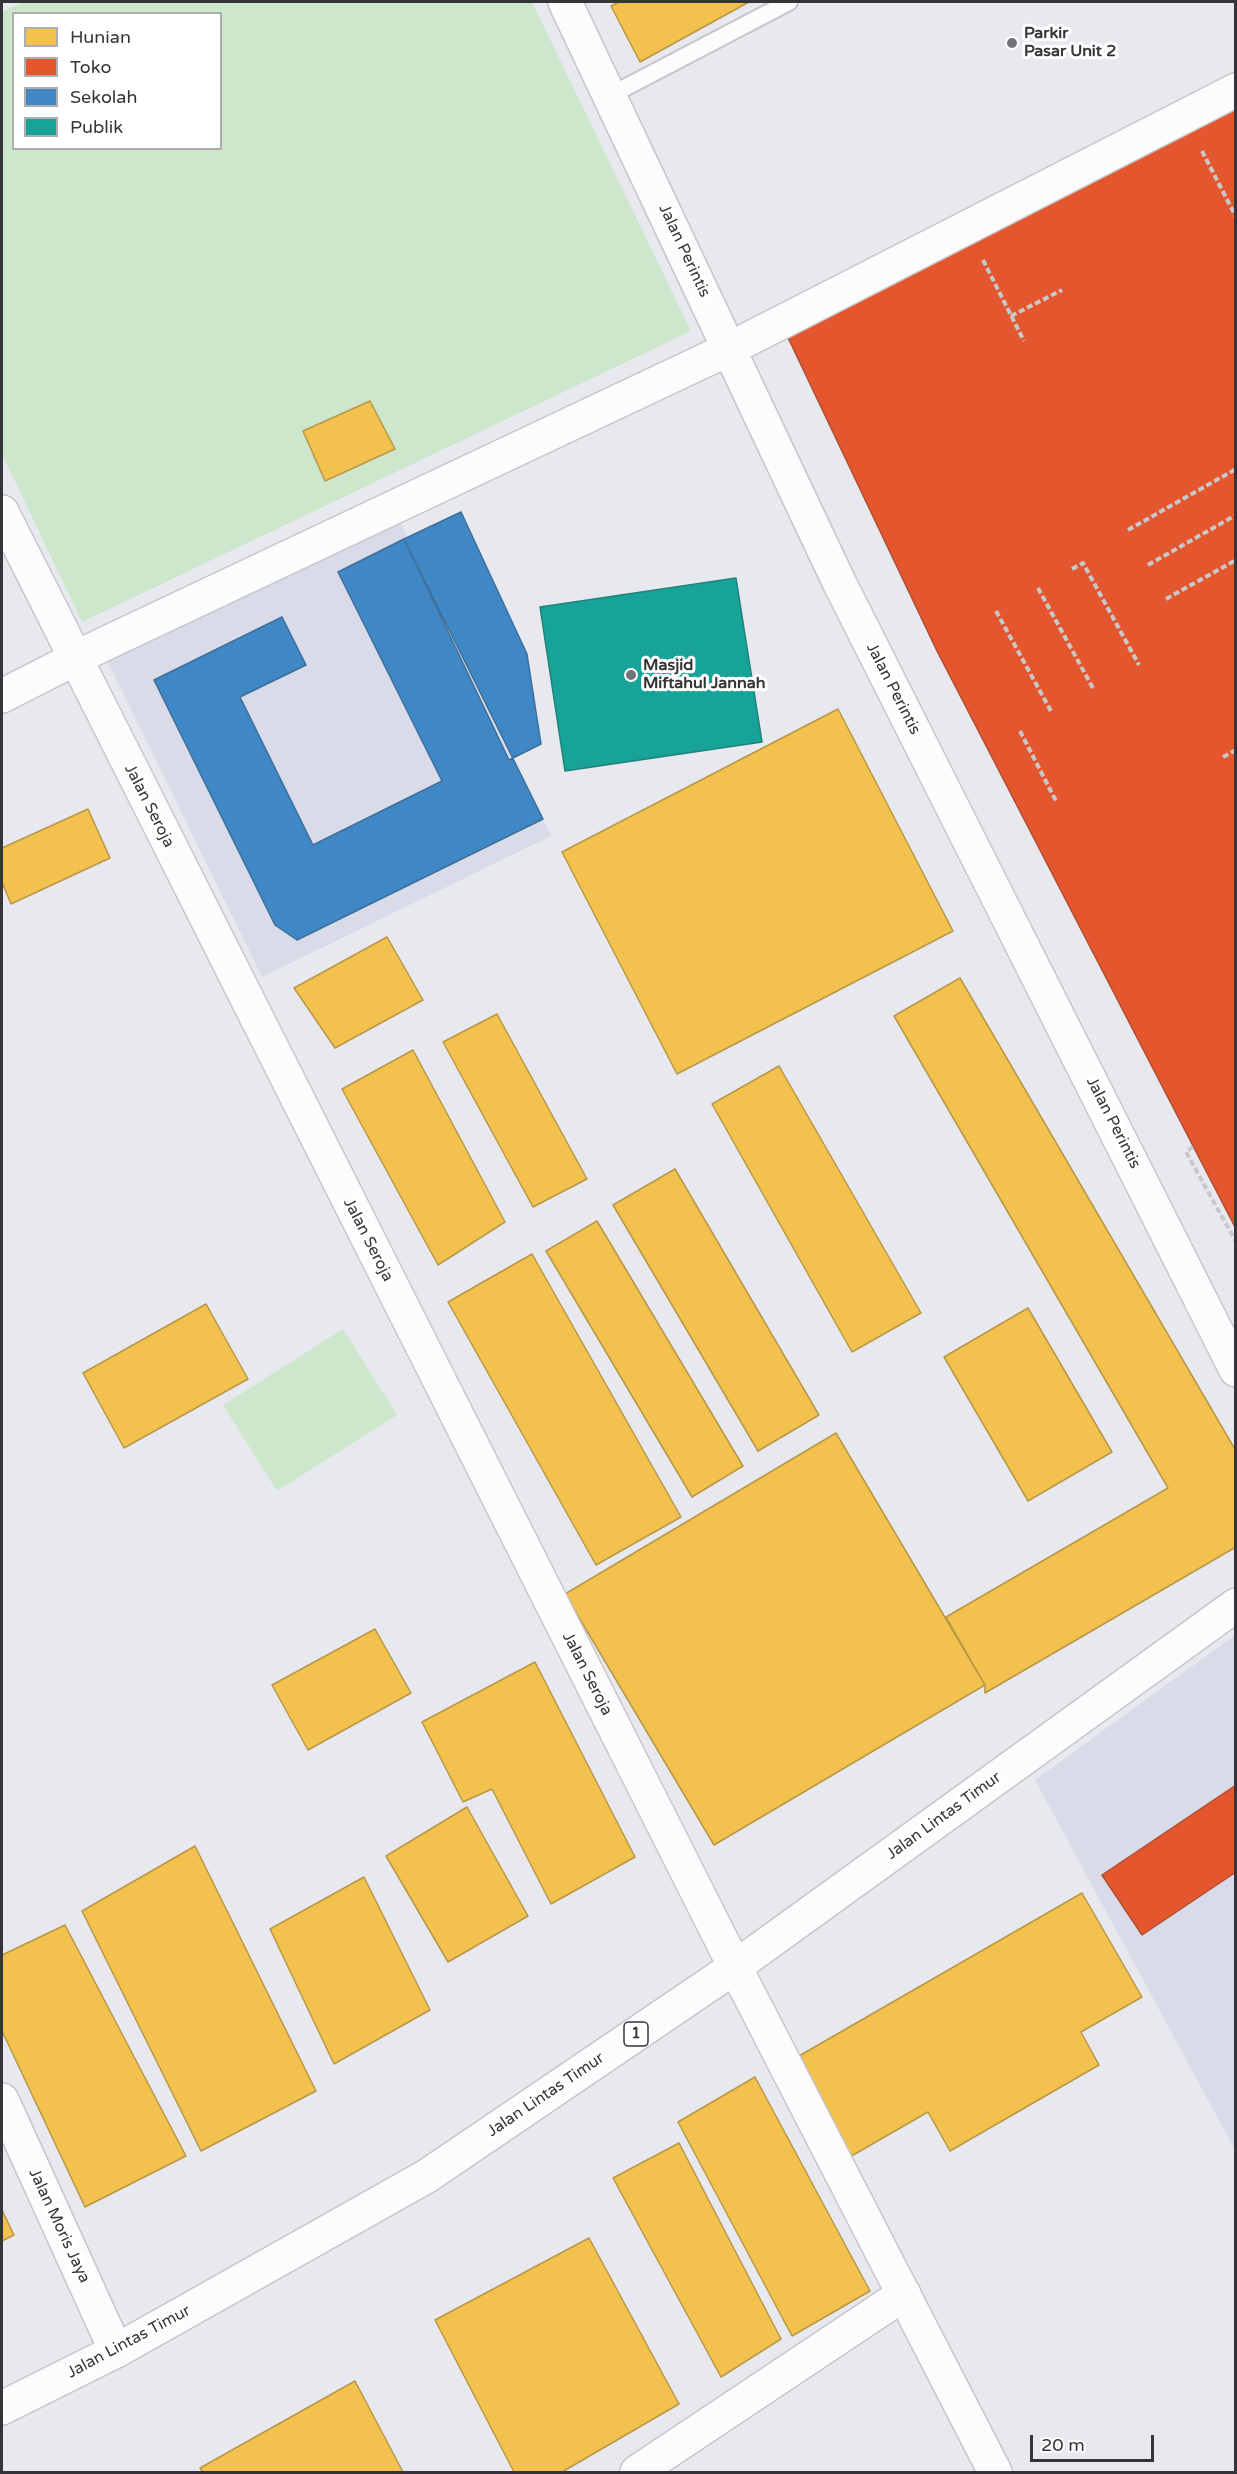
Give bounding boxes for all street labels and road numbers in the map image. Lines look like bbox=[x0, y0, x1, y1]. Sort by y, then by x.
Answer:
street label: Jalan Perintis bbox=[654, 201, 714, 301]
street label: Jalan Perintis bbox=[862, 640, 924, 738]
street label: Jalan Seroja bbox=[120, 761, 178, 851]
street label: Jalan Perintis bbox=[1082, 1074, 1144, 1172]
street label: Jalan Seroja bbox=[339, 1195, 397, 1285]
street label: Jalan Seroja bbox=[558, 1629, 616, 1719]
street label: Jalan Lintas Timur bbox=[883, 1768, 1005, 1864]
road number: 1 bbox=[624, 2022, 648, 2046]
street label: Jalan Lintas Timur bbox=[484, 2049, 608, 2141]
street label: Jalan Moris Jaya bbox=[24, 2166, 94, 2286]
street label: Jalan Lintas Timur bbox=[64, 2301, 194, 2383]

